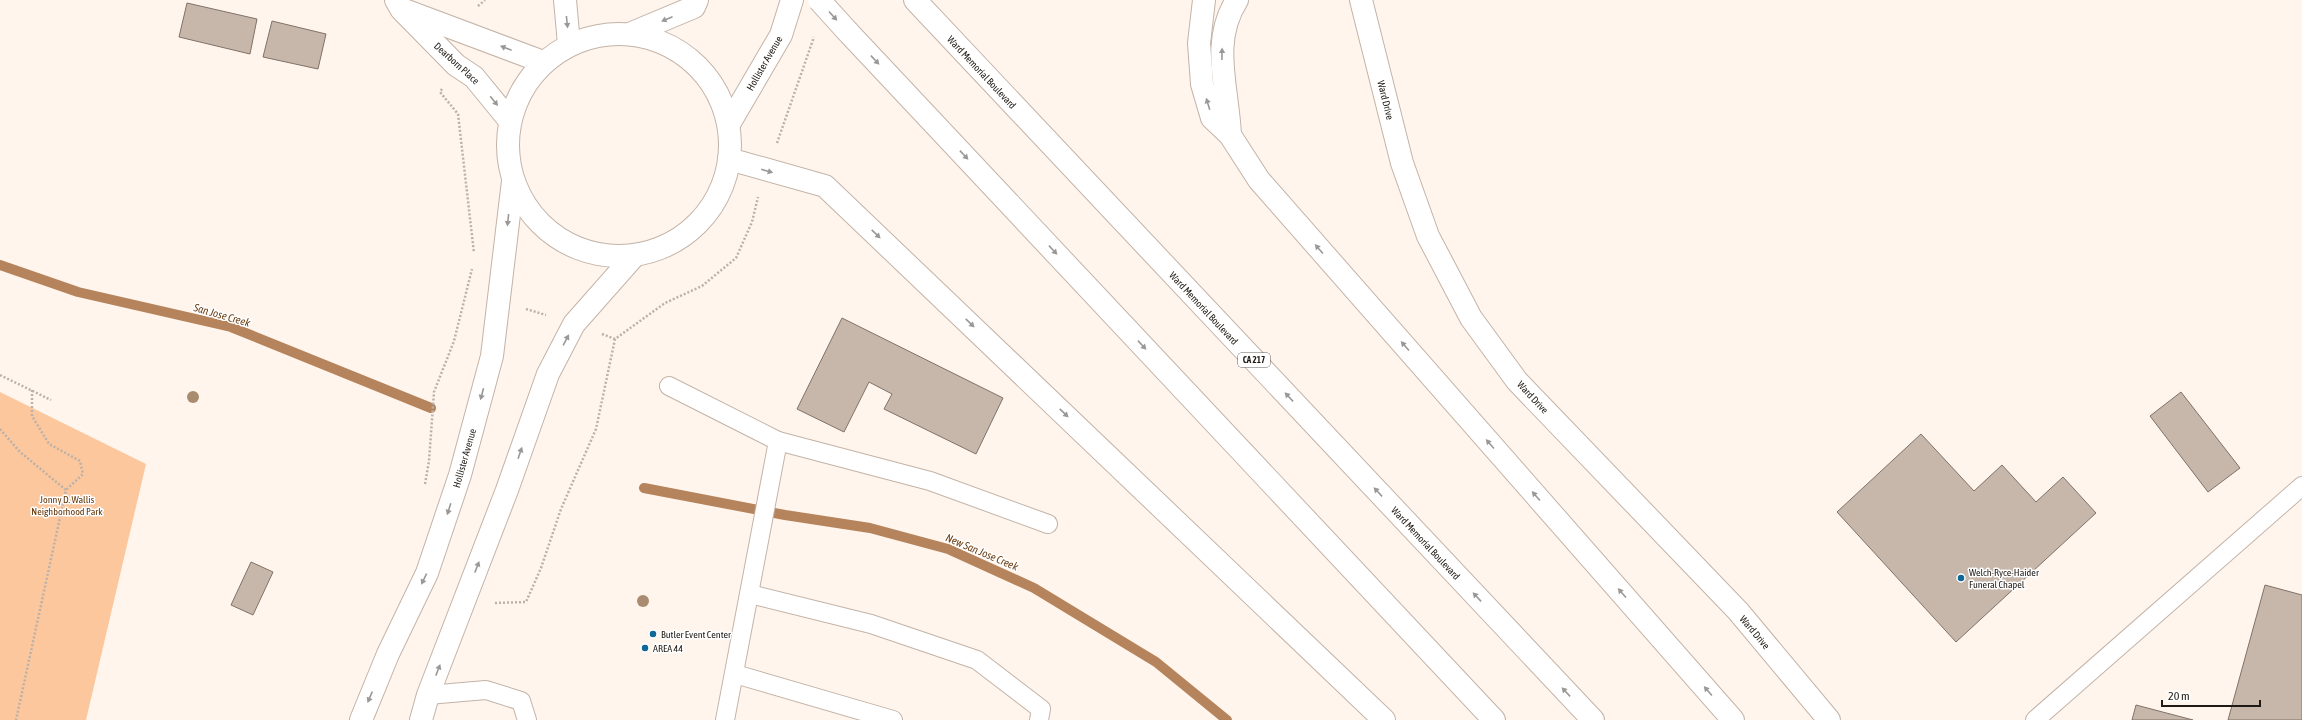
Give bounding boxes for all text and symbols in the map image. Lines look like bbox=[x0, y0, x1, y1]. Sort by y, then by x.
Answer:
one-way arrow bbox=[829, 11, 838, 21]
one-way arrow bbox=[563, 16, 570, 28]
one-way arrow bbox=[660, 16, 672, 22]
street label: Hollister Avenue bbox=[744, 34, 785, 92]
street label: Ward Memorial Boulevard bbox=[945, 34, 1018, 111]
street label: Dearborn Place bbox=[432, 40, 482, 87]
one-way arrow bbox=[500, 45, 512, 51]
one-way arrow bbox=[1219, 47, 1225, 60]
one-way arrow bbox=[870, 55, 879, 65]
street label: Ward Drive bbox=[1375, 79, 1396, 121]
one-way arrow bbox=[489, 95, 498, 106]
one-way arrow bbox=[1205, 98, 1211, 110]
one-way arrow bbox=[959, 150, 968, 160]
one-way arrow bbox=[761, 168, 773, 174]
one-way arrow bbox=[505, 214, 511, 226]
one-way arrow bbox=[871, 229, 881, 238]
one-way arrow bbox=[1314, 243, 1323, 254]
one-way arrow bbox=[1048, 245, 1057, 255]
street label: Ward Memorial Boulevard bbox=[1167, 270, 1240, 347]
water label: San Jose Creek bbox=[191, 301, 252, 329]
one-way arrow bbox=[965, 319, 975, 328]
one-way arrow bbox=[563, 334, 569, 345]
one-way arrow bbox=[1137, 340, 1146, 350]
one-way arrow bbox=[1400, 341, 1409, 351]
road number: CA 217 bbox=[1238, 353, 1270, 367]
street label: Ward Drive bbox=[1515, 379, 1551, 416]
one-way arrow bbox=[478, 388, 484, 400]
one-way arrow bbox=[1285, 393, 1294, 402]
one-way arrow bbox=[1059, 408, 1068, 417]
street label: Hollister Avenue bbox=[451, 427, 478, 489]
one-way arrow bbox=[1486, 439, 1495, 449]
one-way arrow bbox=[517, 446, 523, 458]
one-way arrow bbox=[1373, 487, 1383, 497]
one-way arrow bbox=[1531, 490, 1540, 501]
park label: Jonny D. Wallis Neighborhood Park bbox=[31, 494, 103, 517]
one-way arrow bbox=[446, 503, 452, 515]
street label: Ward Memorial Boulevard bbox=[1389, 505, 1462, 582]
water label: New San Jose Creek bbox=[944, 531, 1020, 573]
one-way arrow bbox=[475, 561, 481, 573]
place label: Welch-Ryce-Haider Funeral Chapel bbox=[1969, 567, 2040, 590]
marker: Welch-Ryce-Haider Funeral Chapel bbox=[1956, 573, 1966, 583]
one-way arrow bbox=[421, 574, 427, 585]
one-way arrow bbox=[1617, 588, 1626, 598]
one-way arrow bbox=[1472, 592, 1482, 602]
street label: Ward Drive bbox=[1738, 613, 1772, 652]
marker: Butler Event Center bbox=[648, 629, 658, 639]
place label: Butler Event Center bbox=[661, 629, 732, 640]
marker: AREA 44 bbox=[640, 643, 650, 653]
place label: AREA 44 bbox=[653, 643, 683, 654]
one-way arrow bbox=[435, 663, 441, 675]
scale bar bbox=[2162, 682, 2260, 708]
one-way arrow bbox=[1703, 685, 1712, 696]
one-way arrow bbox=[1561, 687, 1571, 697]
text: 20 m bbox=[2168, 689, 2190, 703]
one-way arrow bbox=[367, 692, 373, 703]

